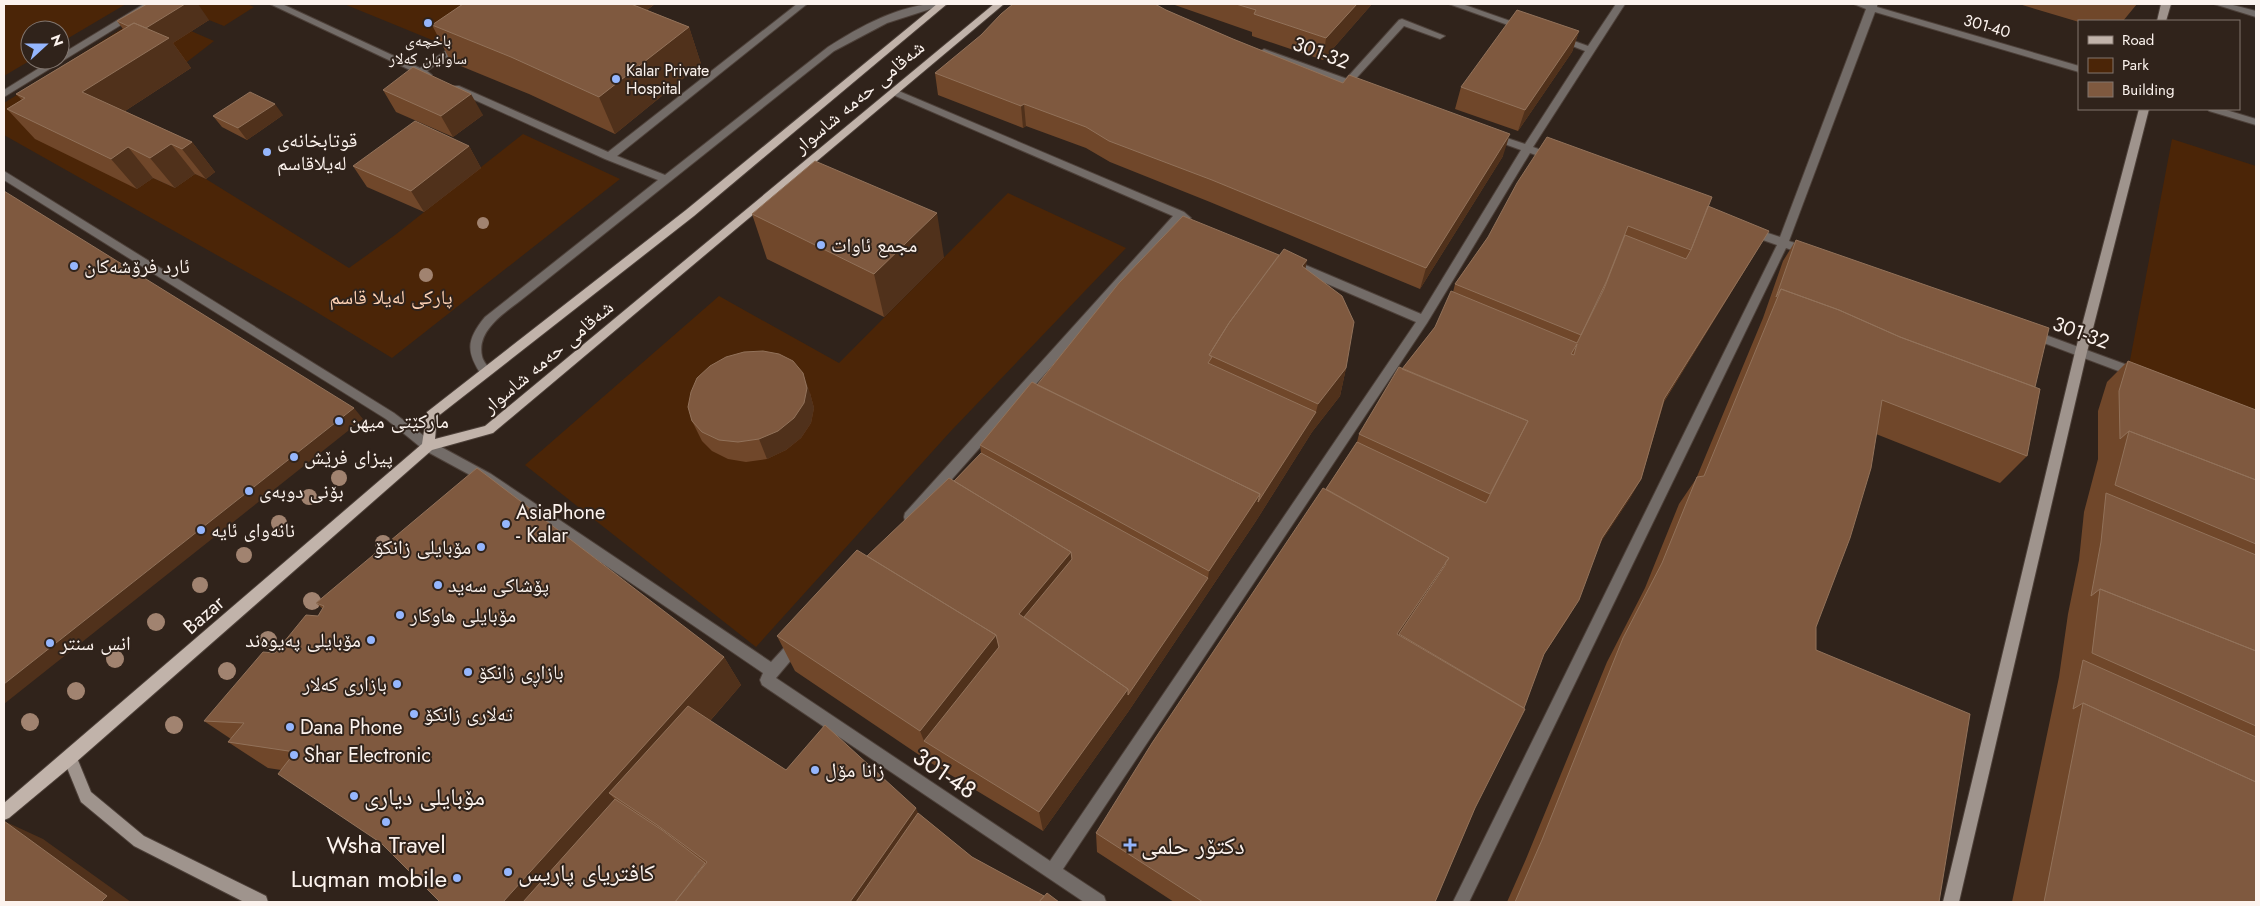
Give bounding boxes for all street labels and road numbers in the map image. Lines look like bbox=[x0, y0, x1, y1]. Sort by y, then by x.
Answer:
street label: 301-40 bbox=[1961, 8, 2013, 44]
street label: 301-32 bbox=[1289, 29, 1353, 77]
street label: شەقامی حەمە شاسوار bbox=[786, 33, 931, 161]
street label: شەقامی حەمە شاسوار bbox=[475, 293, 620, 421]
street label: 301-32 bbox=[2049, 309, 2113, 357]
street label: Bazar bbox=[177, 589, 231, 641]
street label: 301-48 bbox=[906, 739, 984, 807]

